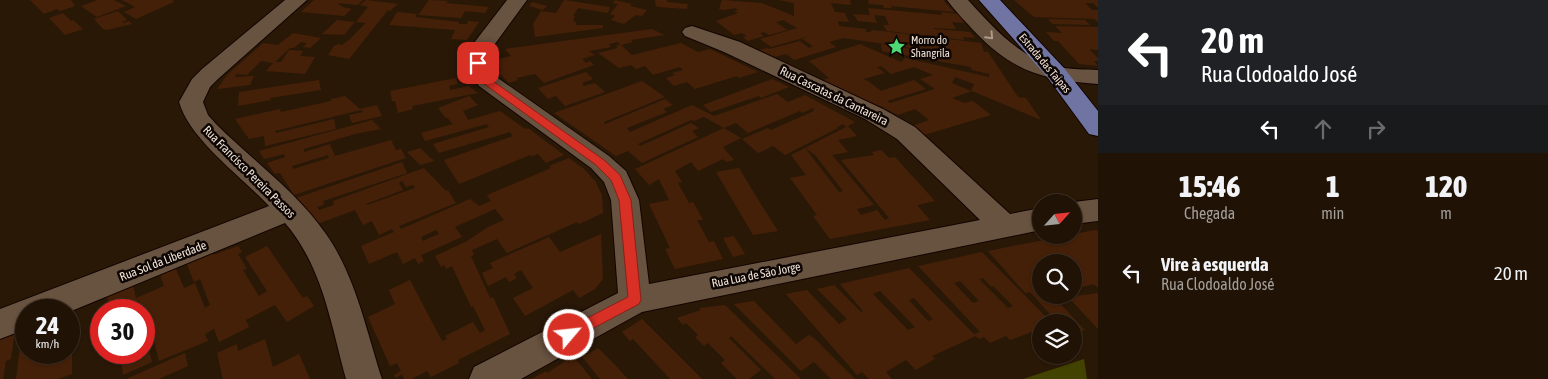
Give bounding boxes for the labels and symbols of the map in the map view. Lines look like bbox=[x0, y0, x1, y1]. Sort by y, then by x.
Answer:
one-way arrow bbox=[984, 30, 993, 39]
street label: Estrada das Taipas bbox=[1017, 31, 1073, 95]
place label: Morro do Shangrila bbox=[911, 34, 950, 59]
place icon: Morro do Shangrila bbox=[887, 36, 907, 56]
pin bbox=[457, 42, 499, 84]
street label: Rua Cascatas da Cantareira bbox=[778, 64, 890, 128]
street label: Rua Francisco Pereira Passos bbox=[200, 123, 298, 221]
north arrow bbox=[1032, 194, 1082, 244]
street label: Rua Sol da Liberdade bbox=[118, 238, 208, 284]
street label: Rua Lua de São Jorge bbox=[710, 260, 802, 290]
speed limit sign: 30 bbox=[90, 299, 155, 364]
position arrow bbox=[542, 308, 594, 360]

